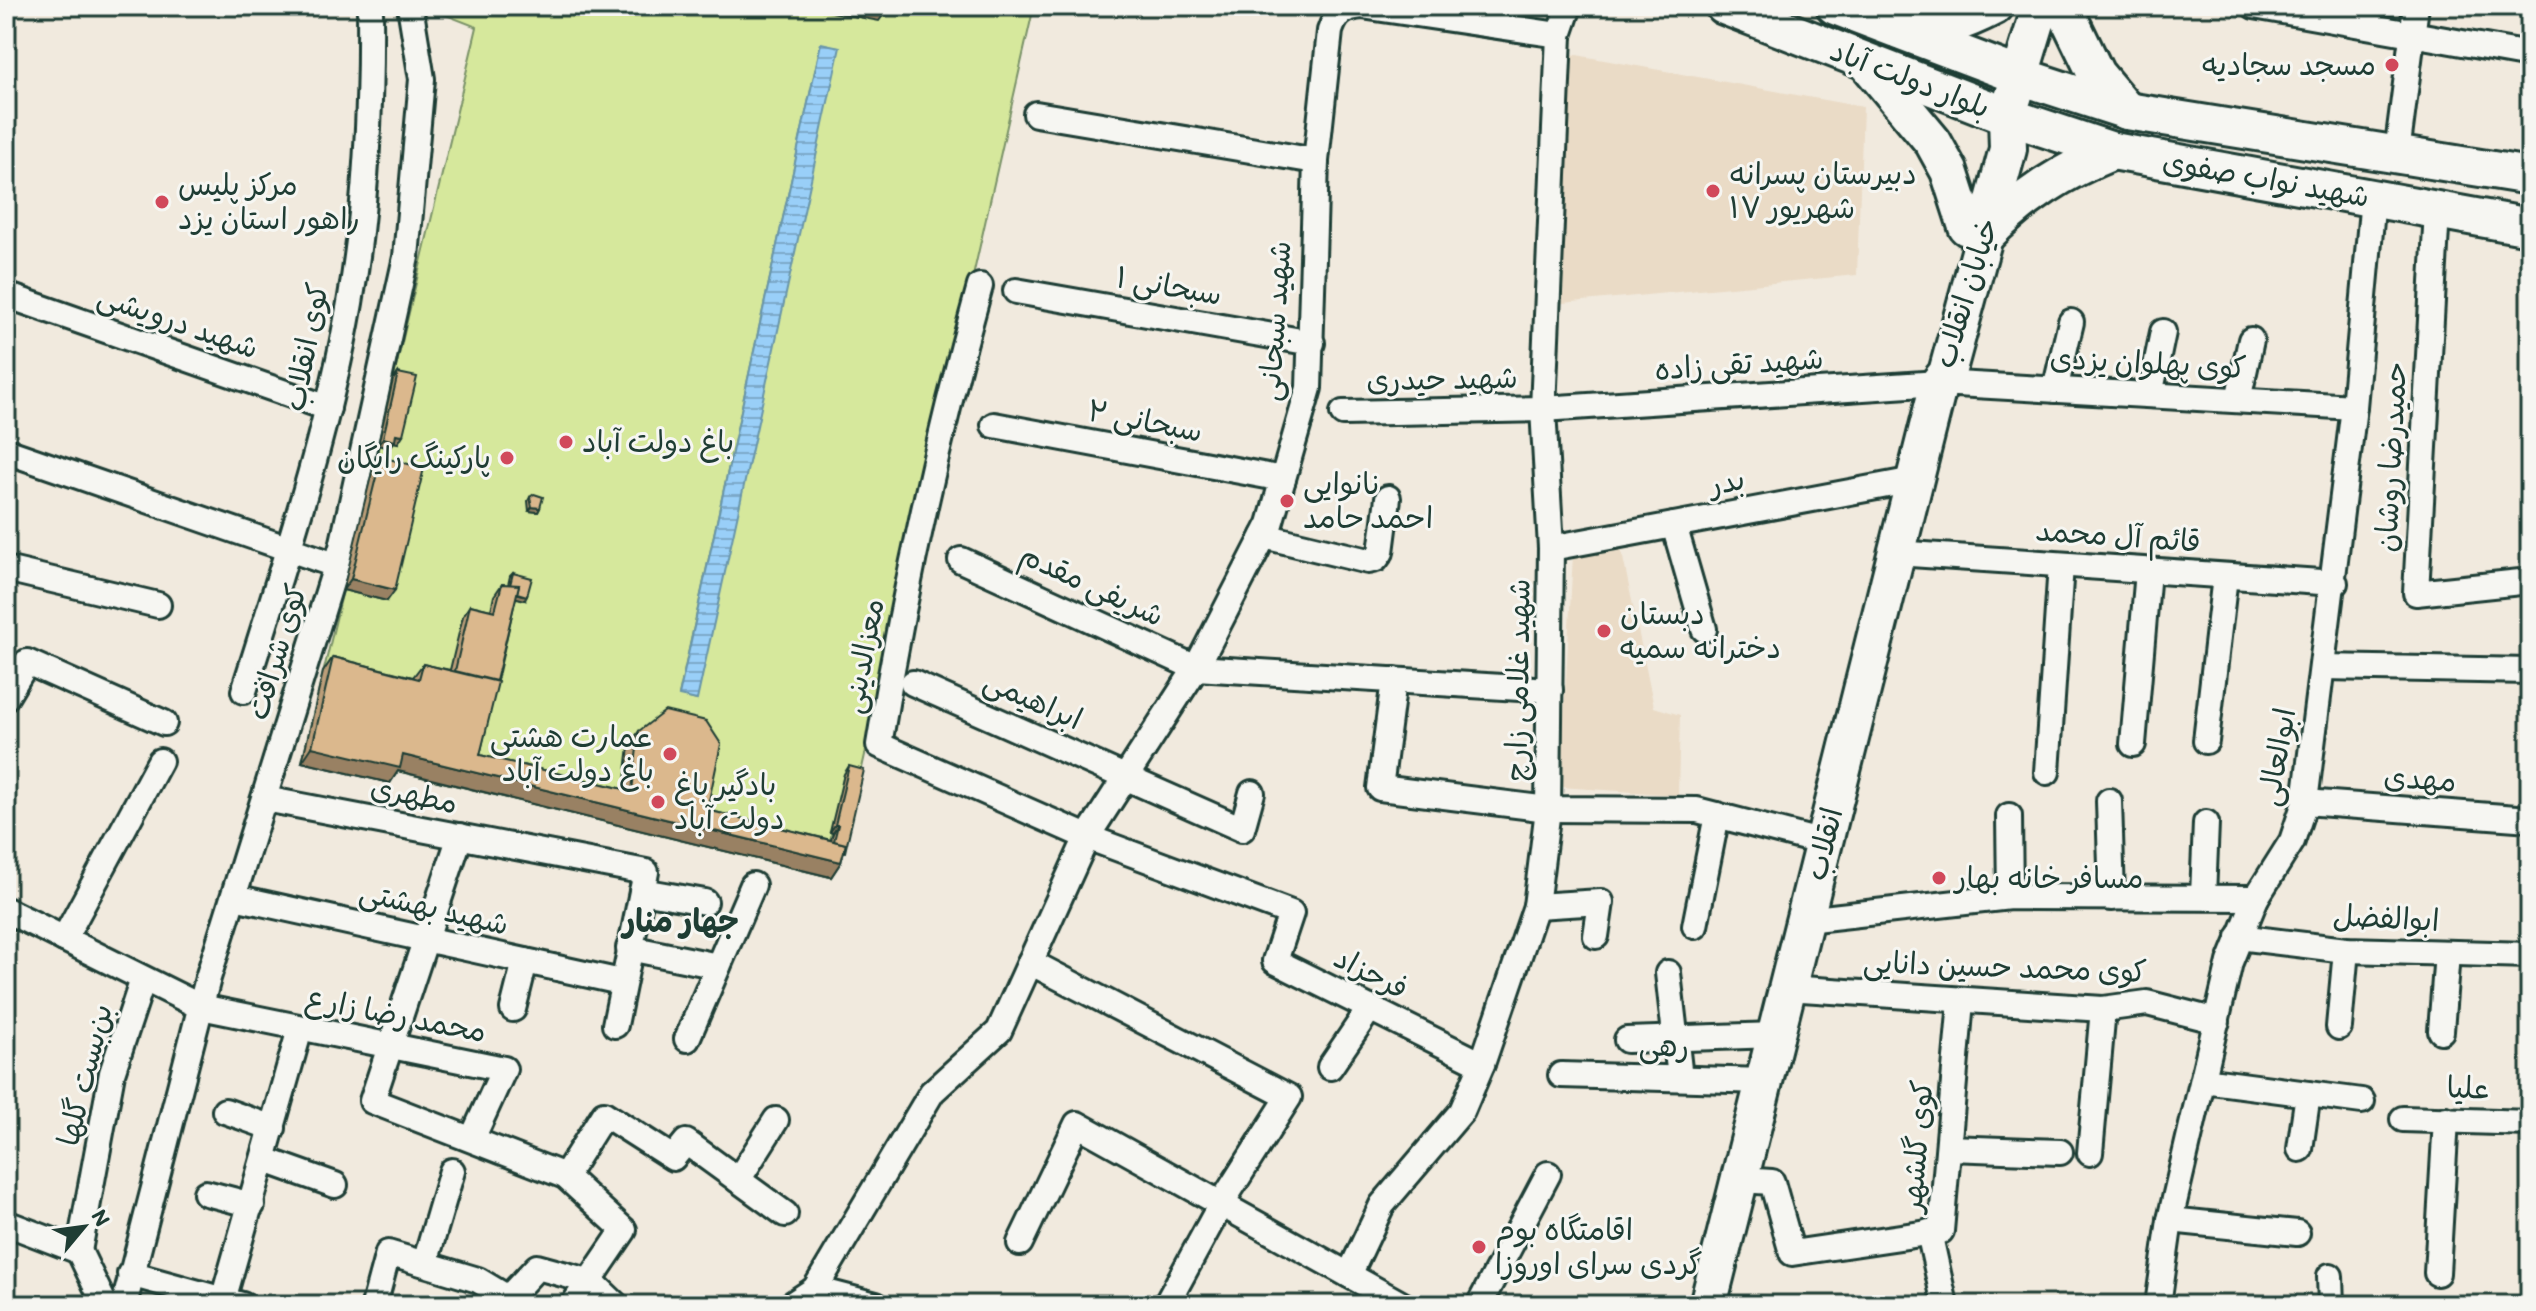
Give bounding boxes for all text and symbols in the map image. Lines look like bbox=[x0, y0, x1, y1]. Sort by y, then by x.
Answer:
street label: بلوار دولت آباد bbox=[1825, 31, 1995, 126]
place label: مسجد سجادیه bbox=[2202, 46, 2376, 83]
marker: مسجد سجادیه bbox=[2383, 56, 2401, 74]
street label: شهید نواب صفوی bbox=[2160, 142, 2372, 215]
place label: دبیرستان پسرانه ۱۷ شهریور bbox=[1729, 155, 1917, 226]
place label: مرکز پلیس راهور استان یزد bbox=[178, 166, 360, 237]
marker: دبیرستان پسرانه ۱۷ شهریور bbox=[1704, 182, 1722, 200]
marker: مرکز پلیس راهور استان یزد bbox=[153, 193, 171, 211]
street label: خیابان انقلاب bbox=[1925, 213, 2006, 372]
street label: شهید سبحانی bbox=[1250, 239, 1300, 403]
street label: سبحانی ۱ bbox=[1113, 258, 1225, 314]
street label: شهید درویشی bbox=[93, 277, 263, 367]
street label: کوی انقلاب bbox=[275, 280, 336, 414]
street label: شهید تقی زاده bbox=[1653, 339, 1825, 389]
street label: کوی پهلوان یزدی bbox=[2049, 339, 2247, 387]
street label: شهید حیدری bbox=[1366, 359, 1518, 398]
street label: حمیدرضا روشان bbox=[2367, 361, 2414, 553]
street label: سبحانی ۲ bbox=[1084, 391, 1206, 451]
place label: باغ دولت آباد bbox=[582, 423, 734, 463]
marker: باغ دولت آباد bbox=[557, 433, 575, 451]
place label: پارکینگ رایگان bbox=[337, 439, 491, 477]
marker: پارکینگ رایگان bbox=[498, 449, 516, 467]
street label: بدر bbox=[1703, 460, 1748, 504]
place label: نانوایی احمد حامد bbox=[1303, 465, 1433, 536]
marker: نانوایی احمد حامد bbox=[1278, 492, 1296, 510]
street label: قائم آل محمد bbox=[2034, 511, 2202, 564]
street label: شریفی مقدم bbox=[1013, 535, 1170, 638]
street label: شهید غلامی زارچ bbox=[1497, 578, 1540, 782]
street label: کوی شرافت bbox=[238, 580, 315, 724]
street label: معزالدینی bbox=[833, 595, 893, 717]
place label: دبستان دخترانه سمیه bbox=[1620, 595, 1781, 666]
marker: دبستان دخترانه سمیه bbox=[1595, 622, 1613, 640]
street label: ابراهیمی bbox=[978, 662, 1088, 738]
street label: ابوالعالی bbox=[2250, 705, 2304, 809]
place label: عمارت هشتی باغ دولت آباد bbox=[490, 718, 654, 792]
marker: عمارت هشتی باغ دولت آباد bbox=[661, 745, 679, 763]
street label: مهدی bbox=[2382, 758, 2458, 799]
place label: بادگیر باغ دولت آباد bbox=[674, 766, 785, 837]
street label: مطهری bbox=[367, 768, 461, 821]
marker: بادگیر باغ دولت آباد bbox=[649, 793, 667, 811]
street label: انقلاب bbox=[1797, 803, 1850, 884]
place label: مسافر خانه بهار bbox=[1952, 859, 2143, 896]
marker: مسافر خانه بهار bbox=[1930, 869, 1948, 887]
street label: شهید بهشتی bbox=[356, 872, 512, 944]
street label: ابوالفضل bbox=[2332, 896, 2440, 939]
district label: جهار منار bbox=[620, 902, 739, 940]
street label: فرحزاد bbox=[1328, 938, 1414, 1007]
street label: کوی محمد حسین دانایی bbox=[1862, 943, 2148, 991]
street label: محمد رضا زارع bbox=[302, 979, 490, 1053]
street label: بن‌بست گلها bbox=[49, 1000, 120, 1150]
street label: رهی bbox=[1638, 1026, 1690, 1066]
street label: علیا bbox=[2446, 1068, 2490, 1107]
street label: کوی گلشهر bbox=[1892, 1078, 1941, 1216]
north arrow bbox=[44, 1187, 124, 1267]
text: N bbox=[86, 1205, 116, 1231]
place label: اقامتگاه بوم گردی سرای اوروزا bbox=[1495, 1211, 1703, 1283]
marker: اقامتگاه بوم گردی سرای اوروزا bbox=[1470, 1238, 1488, 1256]

